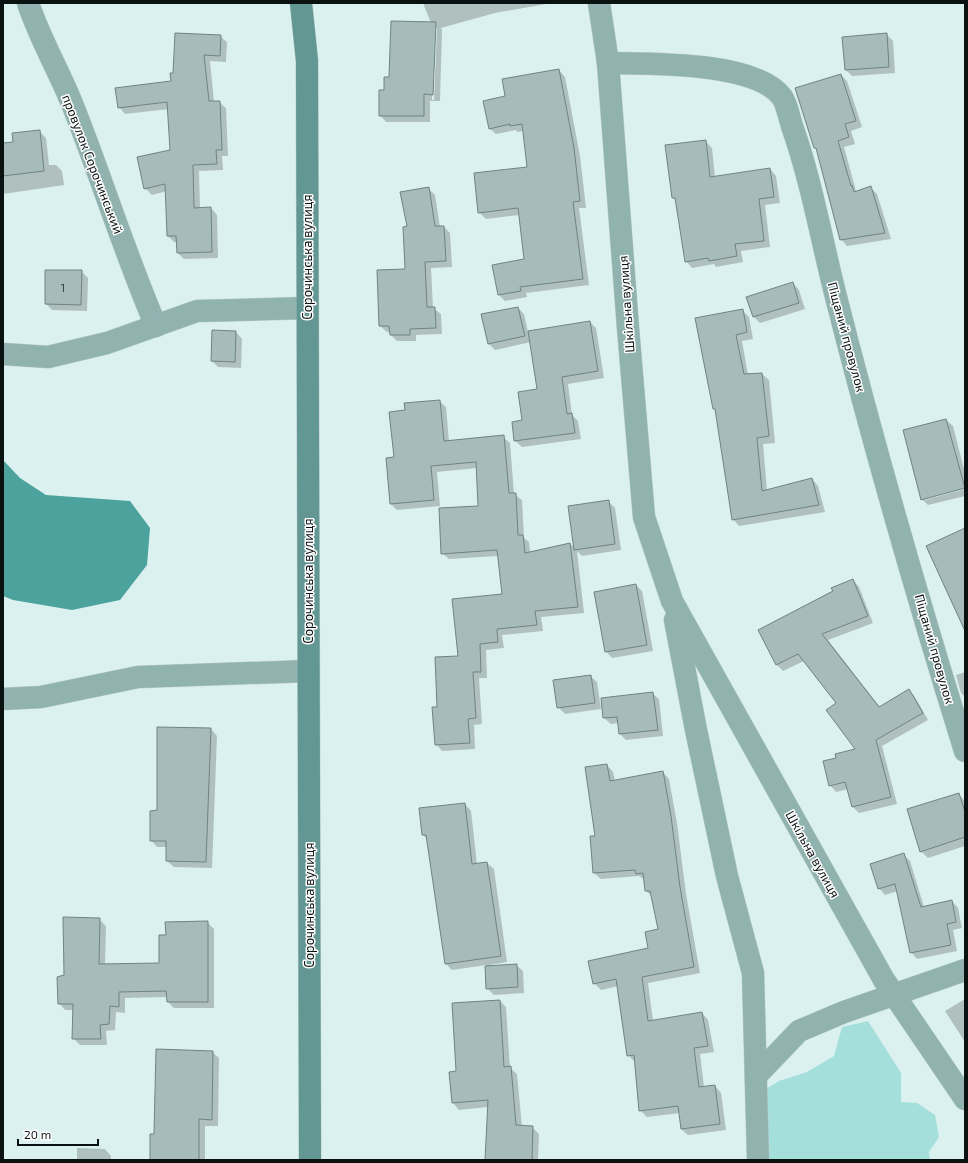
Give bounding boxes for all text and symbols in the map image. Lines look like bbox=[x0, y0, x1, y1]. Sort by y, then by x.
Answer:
street label: провулок Сорочинський bbox=[59, 92, 127, 236]
street label: Сорочинська вулиця bbox=[299, 194, 315, 320]
street label: Шкільна вулиця bbox=[615, 255, 637, 353]
street label: Піщаний провулок bbox=[825, 280, 869, 394]
house number: 1 bbox=[61, 281, 65, 294]
street label: Сорочинська вулиця bbox=[300, 518, 316, 644]
street label: Піщаний провулок bbox=[912, 592, 958, 706]
street label: Шкільна вулиця bbox=[782, 808, 844, 900]
street label: Сорочинська вулиця bbox=[301, 842, 317, 968]
scale bar bbox=[18, 1121, 98, 1147]
text: 20 m bbox=[24, 1127, 51, 1141]

